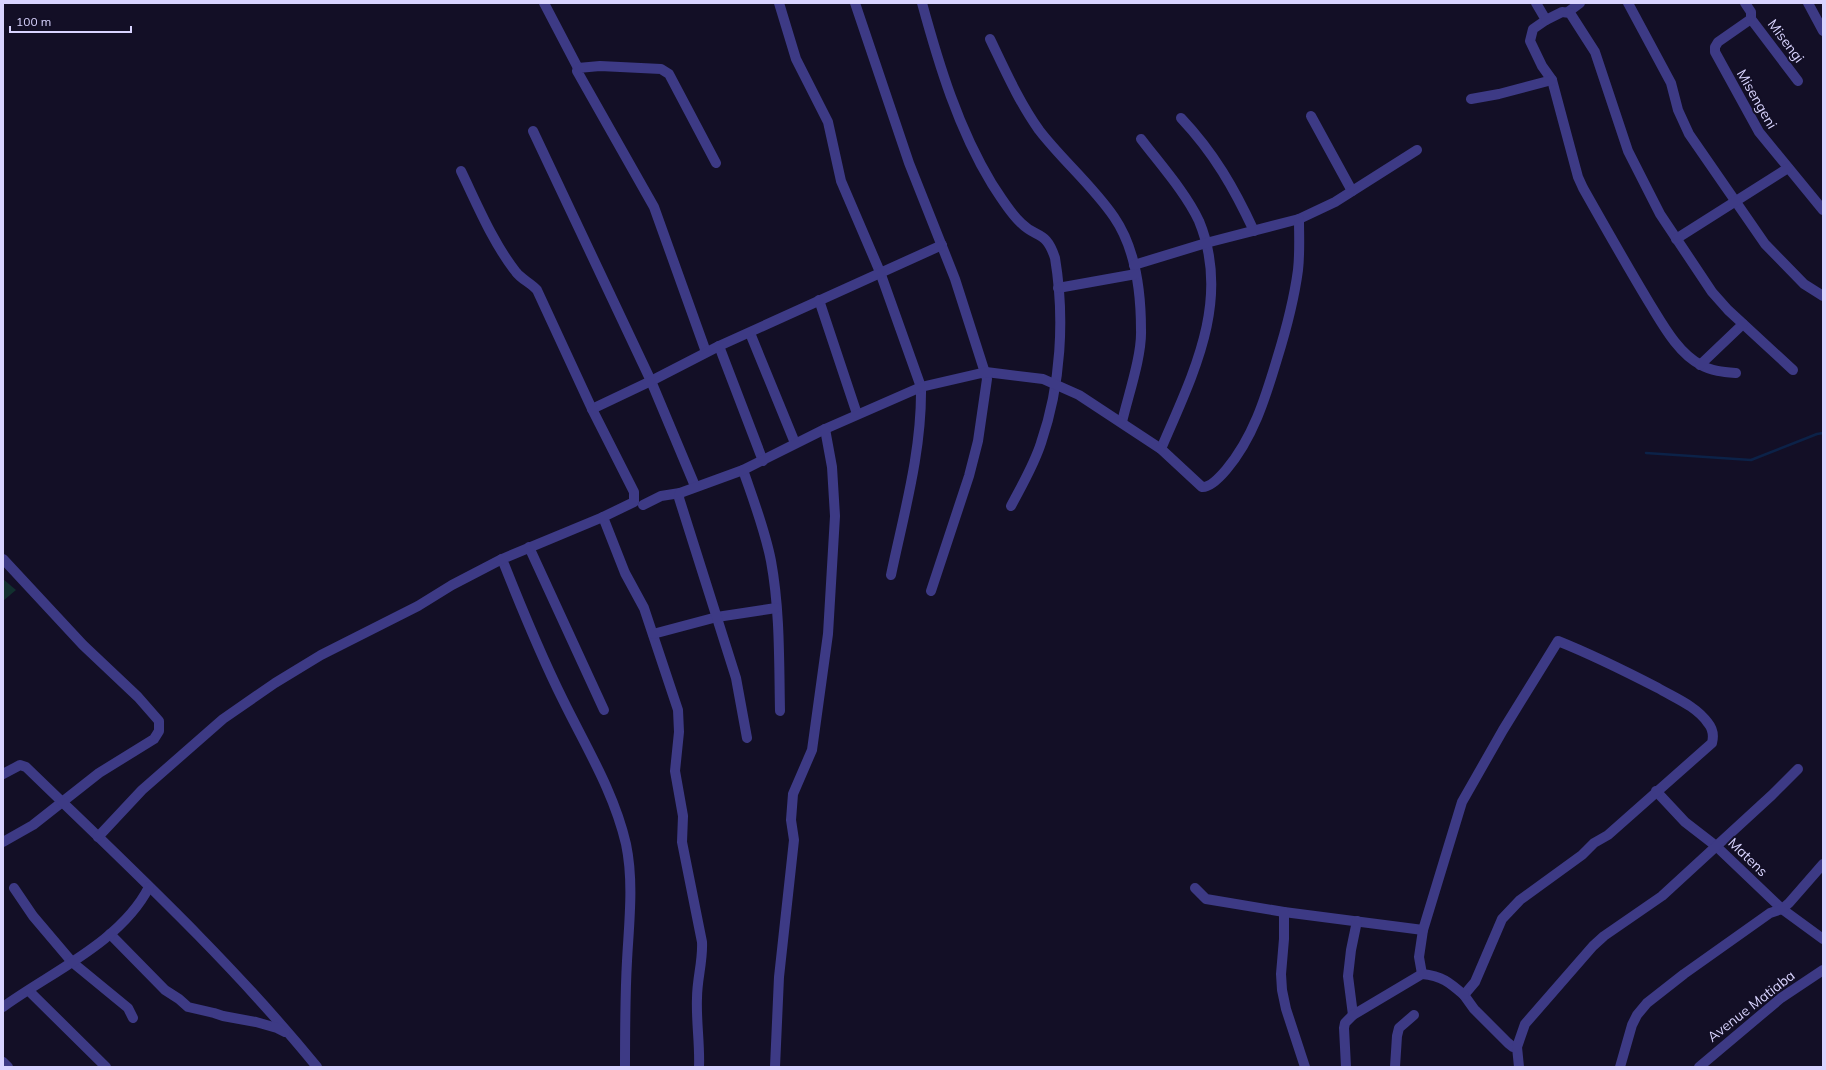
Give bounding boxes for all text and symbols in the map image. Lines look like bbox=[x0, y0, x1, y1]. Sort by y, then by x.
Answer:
scale bar bbox=[10, 8, 131, 34]
text: 100 m bbox=[16, 14, 51, 29]
street label: Misengi bbox=[1764, 16, 1808, 66]
street label: Misengeni bbox=[1733, 66, 1781, 132]
street label: Matens bbox=[1724, 834, 1772, 880]
street label: Avenue Matiaba bbox=[1704, 966, 1798, 1046]

